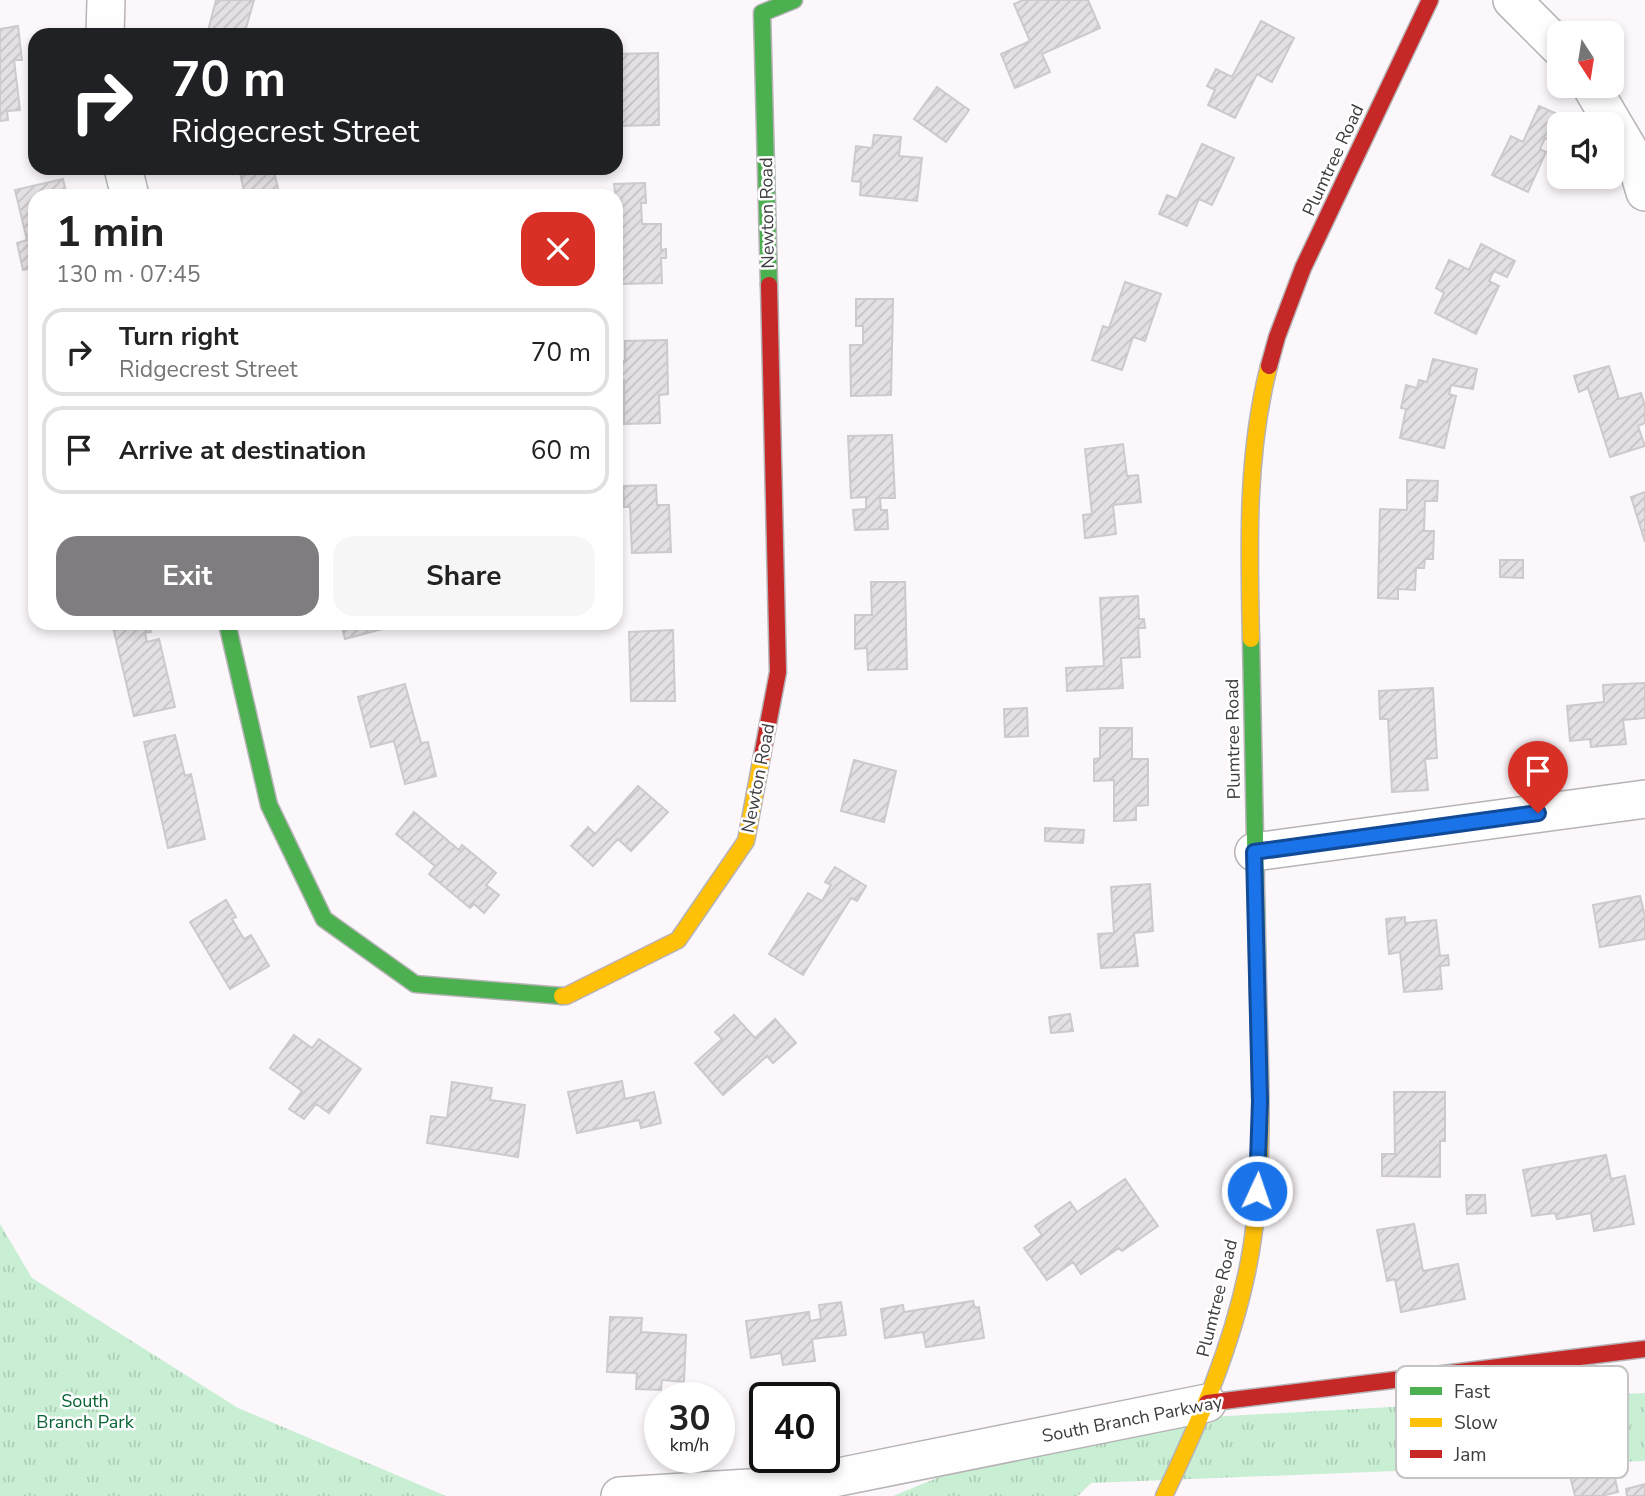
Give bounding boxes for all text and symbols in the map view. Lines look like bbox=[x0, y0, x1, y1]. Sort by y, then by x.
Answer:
north arrow bbox=[1547, 21, 1624, 98]
map controls bbox=[1547, 21, 1624, 189]
text: 70 m bbox=[171, 46, 286, 113]
icon: right bbox=[56, 56, 147, 147]
street label: Plumtree Road bbox=[1297, 100, 1369, 220]
text: Ridgecrest Street bbox=[171, 110, 419, 153]
button: sound bbox=[1547, 112, 1624, 189]
street label: Newton Road bbox=[754, 157, 780, 269]
text: 1 min bbox=[56, 204, 165, 261]
button: close bbox=[521, 212, 595, 286]
text: 130 m · 07:45 bbox=[56, 259, 201, 290]
text: Turn right bbox=[119, 319, 238, 354]
icon: right bbox=[60, 333, 98, 371]
text: 70 m bbox=[531, 335, 591, 370]
text: Ridgecrest Street bbox=[119, 354, 297, 385]
icon: arrive bbox=[60, 431, 98, 469]
text: Arrive at destination bbox=[119, 433, 366, 468]
text: 60 m bbox=[531, 433, 591, 468]
button: Exit bbox=[56, 536, 319, 616]
button: Share bbox=[333, 536, 595, 616]
street label: Plumtree Road bbox=[1220, 679, 1246, 799]
street label: Newton Road bbox=[736, 721, 780, 835]
pin bbox=[1508, 741, 1568, 813]
icon: arrive bbox=[1519, 752, 1557, 790]
position arrow bbox=[1220, 1154, 1294, 1228]
street label: Plumtree Road bbox=[1191, 1237, 1243, 1359]
legend bbox=[1396, 1366, 1628, 1478]
text: Fast bbox=[1454, 1379, 1490, 1405]
speed limit sign: 40 bbox=[749, 1382, 840, 1473]
park label: South Branch Park bbox=[36, 1389, 135, 1434]
street label: South Branch Parkway bbox=[1040, 1390, 1225, 1448]
text: 30 bbox=[668, 1395, 711, 1442]
text: Slow bbox=[1454, 1410, 1498, 1436]
text: km/h bbox=[670, 1433, 709, 1457]
text: Jam bbox=[1453, 1442, 1487, 1468]

